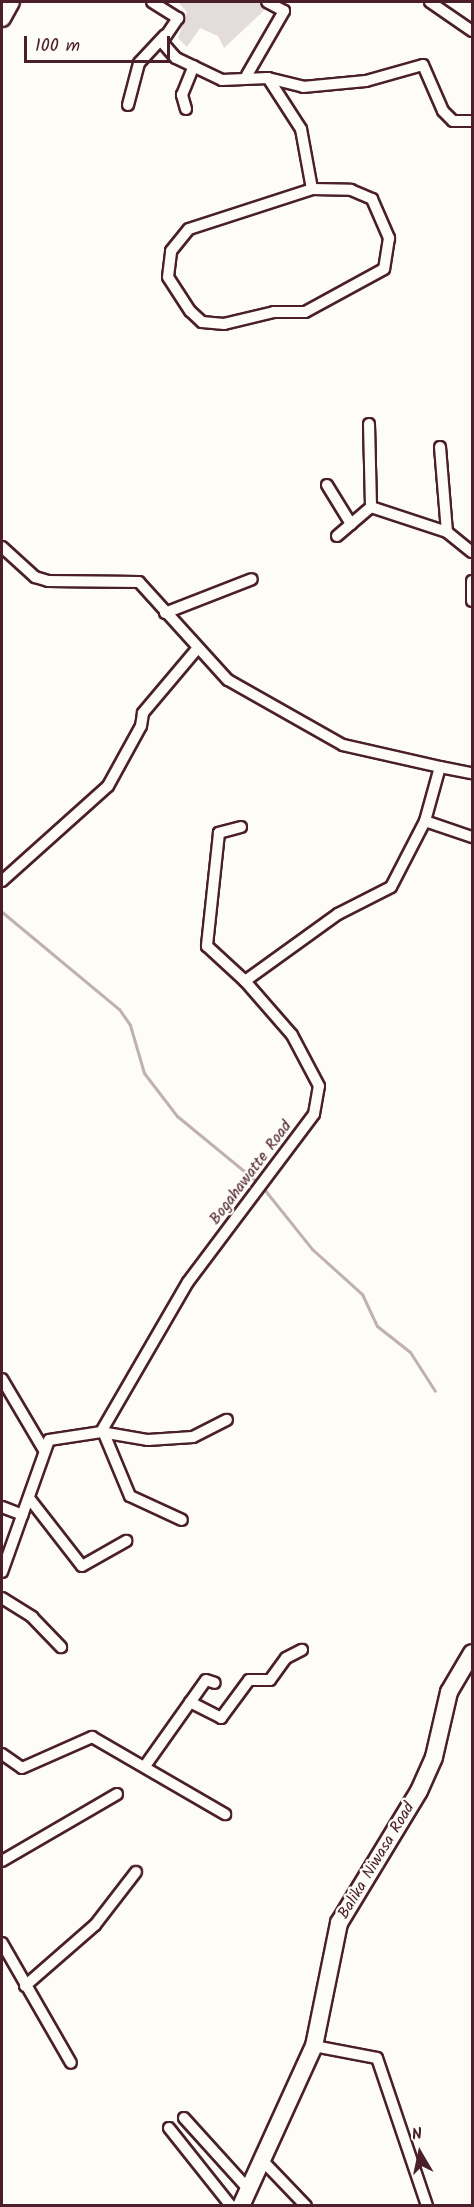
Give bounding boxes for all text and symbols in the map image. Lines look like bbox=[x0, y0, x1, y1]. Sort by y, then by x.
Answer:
scale bar bbox=[27, 24, 172, 62]
text: 100 m bbox=[35, 32, 80, 61]
street label: Bogahawatte Road bbox=[206, 1117, 296, 1229]
street label: Balika Niwasa Road bbox=[335, 1799, 419, 1923]
text: N bbox=[410, 2122, 424, 2148]
north arrow bbox=[390, 2123, 450, 2183]

